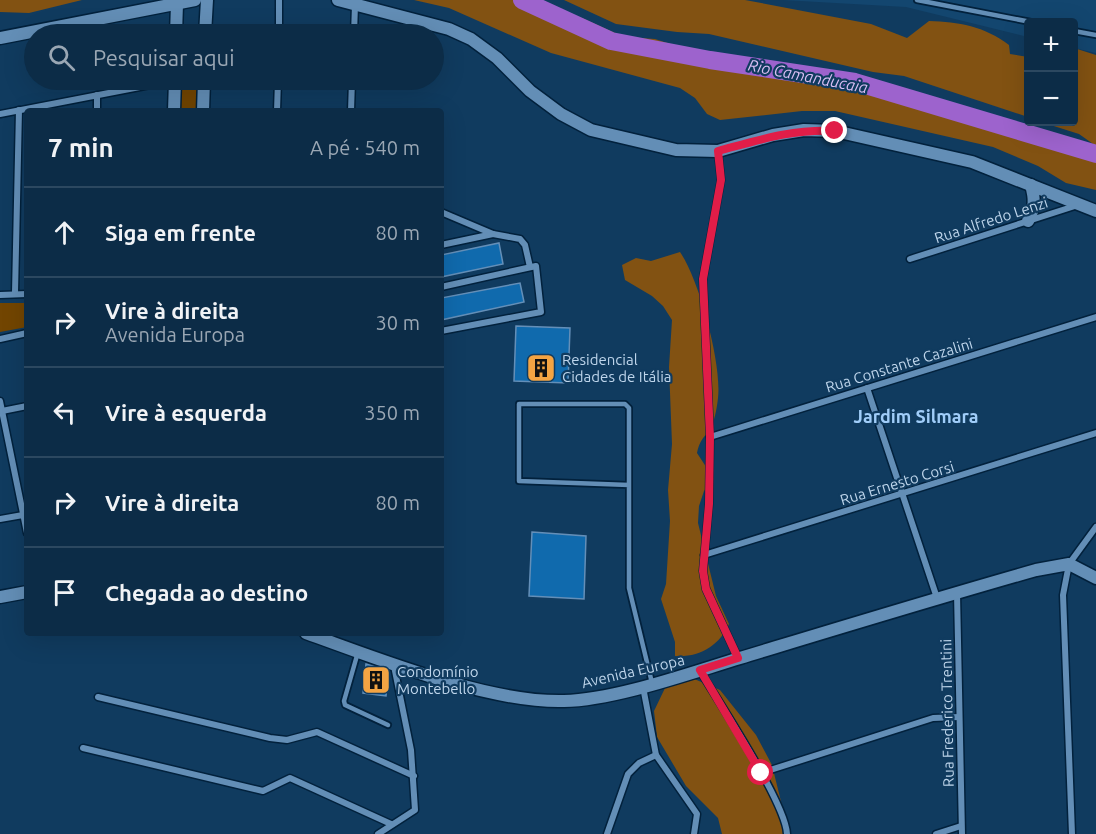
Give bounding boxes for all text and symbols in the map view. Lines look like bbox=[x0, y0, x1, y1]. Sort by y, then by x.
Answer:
map controls bbox=[1024, 18, 1078, 126]
button: + bbox=[1024, 18, 1078, 72]
search box bbox=[24, 24, 444, 90]
icon: search bbox=[45, 41, 78, 74]
text: Pesquisar aqui bbox=[93, 45, 235, 70]
water label: Rio Camanducaia bbox=[747, 56, 870, 96]
button: − bbox=[1024, 72, 1078, 126]
route end bbox=[821, 117, 847, 143]
text: 7 min bbox=[48, 133, 114, 162]
text: A pé · 540 m bbox=[310, 136, 420, 159]
street label: Rua Alfredo Lenzi bbox=[932, 194, 1050, 246]
icon: ahead bbox=[48, 216, 81, 249]
text: Siga em frente bbox=[105, 220, 256, 245]
text: 80 m bbox=[376, 221, 420, 244]
text: Vire à direita bbox=[105, 298, 239, 323]
icon: right bbox=[48, 306, 81, 339]
text: 30 m bbox=[376, 311, 420, 334]
text: Avenida Europa bbox=[105, 323, 245, 346]
street label: Rua Constante Cazalini bbox=[823, 334, 975, 396]
place label: Residencial Cidades de Itália bbox=[562, 351, 672, 385]
building icon: Residencial Cidades de Itália bbox=[525, 352, 557, 384]
icon: left bbox=[48, 396, 81, 429]
text: Vire à esquerda bbox=[105, 400, 267, 425]
text: 350 m bbox=[364, 401, 420, 424]
district label: Jardim Silmara bbox=[854, 406, 978, 426]
street label: Rua Ernesto Corsi bbox=[838, 458, 956, 508]
icon: right bbox=[48, 486, 81, 519]
text: Vire à direita bbox=[105, 490, 239, 515]
text: 80 m bbox=[376, 491, 420, 514]
icon: arrive bbox=[48, 576, 81, 609]
text: Chegada ao destino bbox=[105, 580, 308, 605]
street label: Rua Frederico Trentini bbox=[937, 639, 957, 787]
street label: Avenida Europa bbox=[580, 651, 686, 691]
place label: Condomínio Montebello bbox=[397, 663, 479, 697]
building icon: Condomínio Montebello bbox=[360, 664, 392, 696]
route start bbox=[747, 759, 773, 785]

